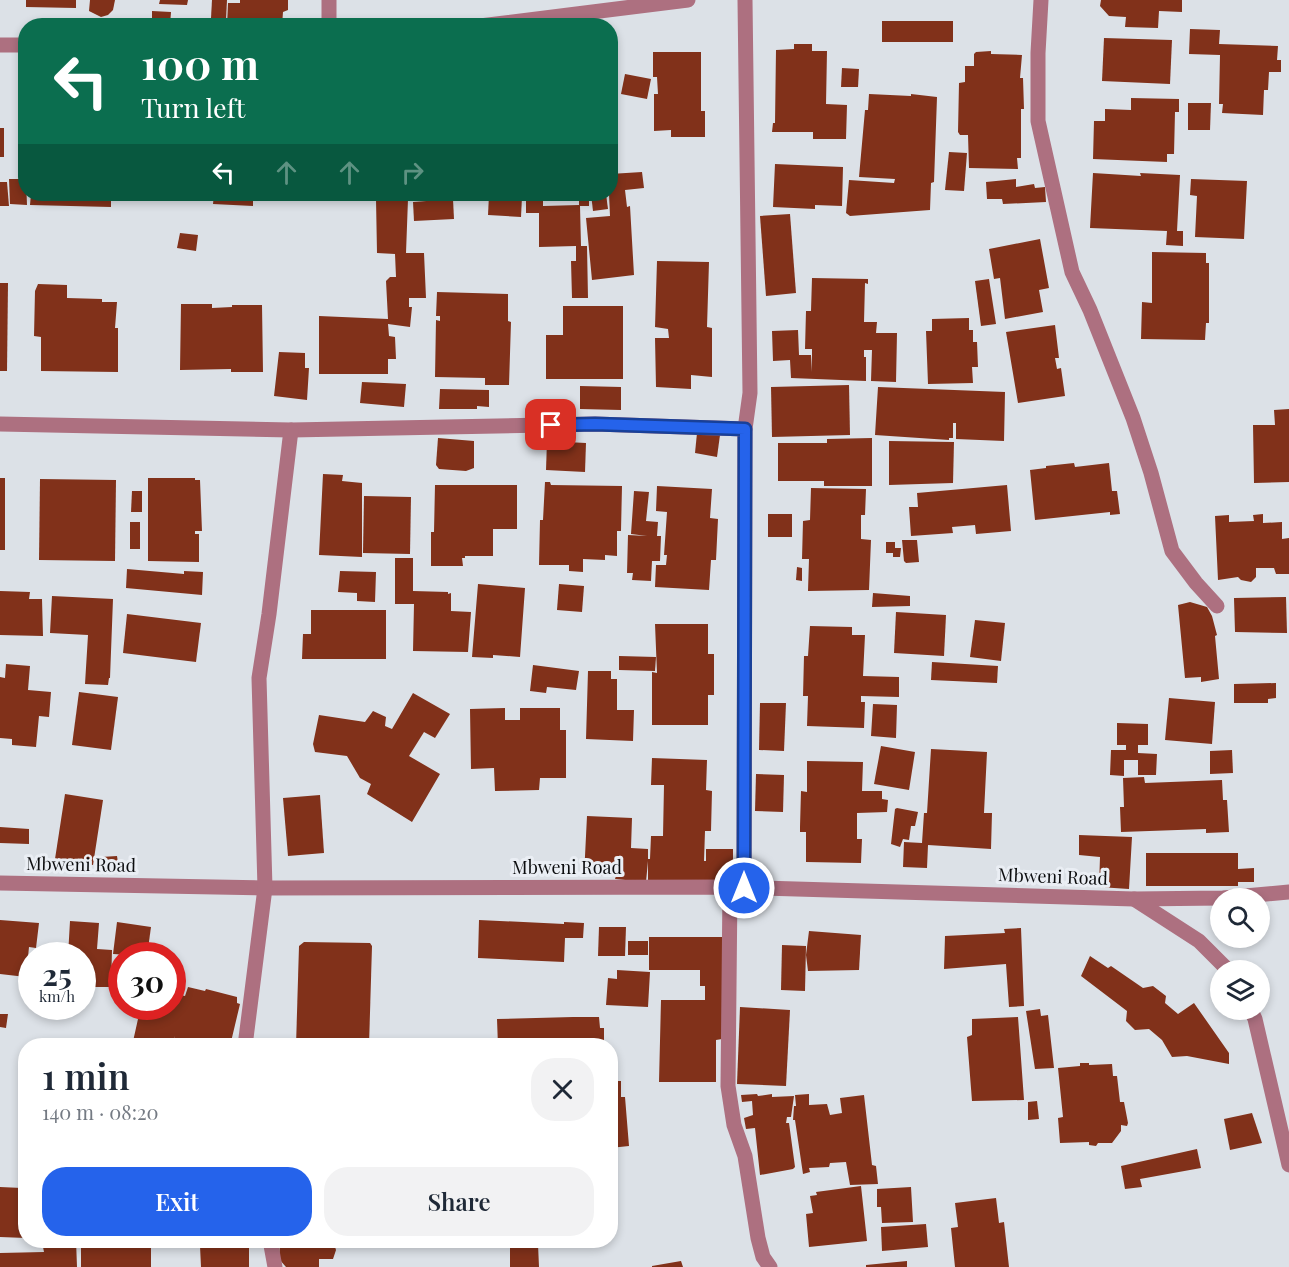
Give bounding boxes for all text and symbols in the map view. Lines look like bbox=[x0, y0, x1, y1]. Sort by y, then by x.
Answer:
text: 100 m bbox=[141, 35, 259, 91]
icon: left bbox=[42, 42, 120, 120]
text: Turn left bbox=[141, 89, 245, 125]
icon: left bbox=[207, 156, 240, 189]
icon: ahead bbox=[270, 156, 303, 189]
icon: ahead bbox=[333, 156, 366, 189]
icon: right bbox=[396, 156, 429, 189]
pin bbox=[525, 399, 576, 450]
icon: arrive bbox=[534, 408, 567, 441]
street label: Mbweni Road bbox=[26, 851, 137, 877]
street label: Mbweni Road bbox=[512, 855, 623, 879]
position arrow bbox=[712, 856, 776, 920]
street label: Mbweni Road bbox=[998, 862, 1109, 890]
map controls bbox=[1210, 888, 1270, 1020]
button: search bbox=[1210, 888, 1270, 948]
speed limit sign: 30 bbox=[108, 942, 186, 1020]
text: 25 bbox=[42, 954, 72, 994]
button: layers bbox=[1210, 960, 1270, 1020]
text: km/h bbox=[39, 986, 75, 1006]
text: 1 min bbox=[42, 1051, 130, 1099]
button: close bbox=[531, 1058, 594, 1121]
text: 140 m · 08:20 bbox=[42, 1098, 159, 1125]
button: Exit bbox=[42, 1167, 312, 1236]
button: Share bbox=[324, 1167, 594, 1236]

